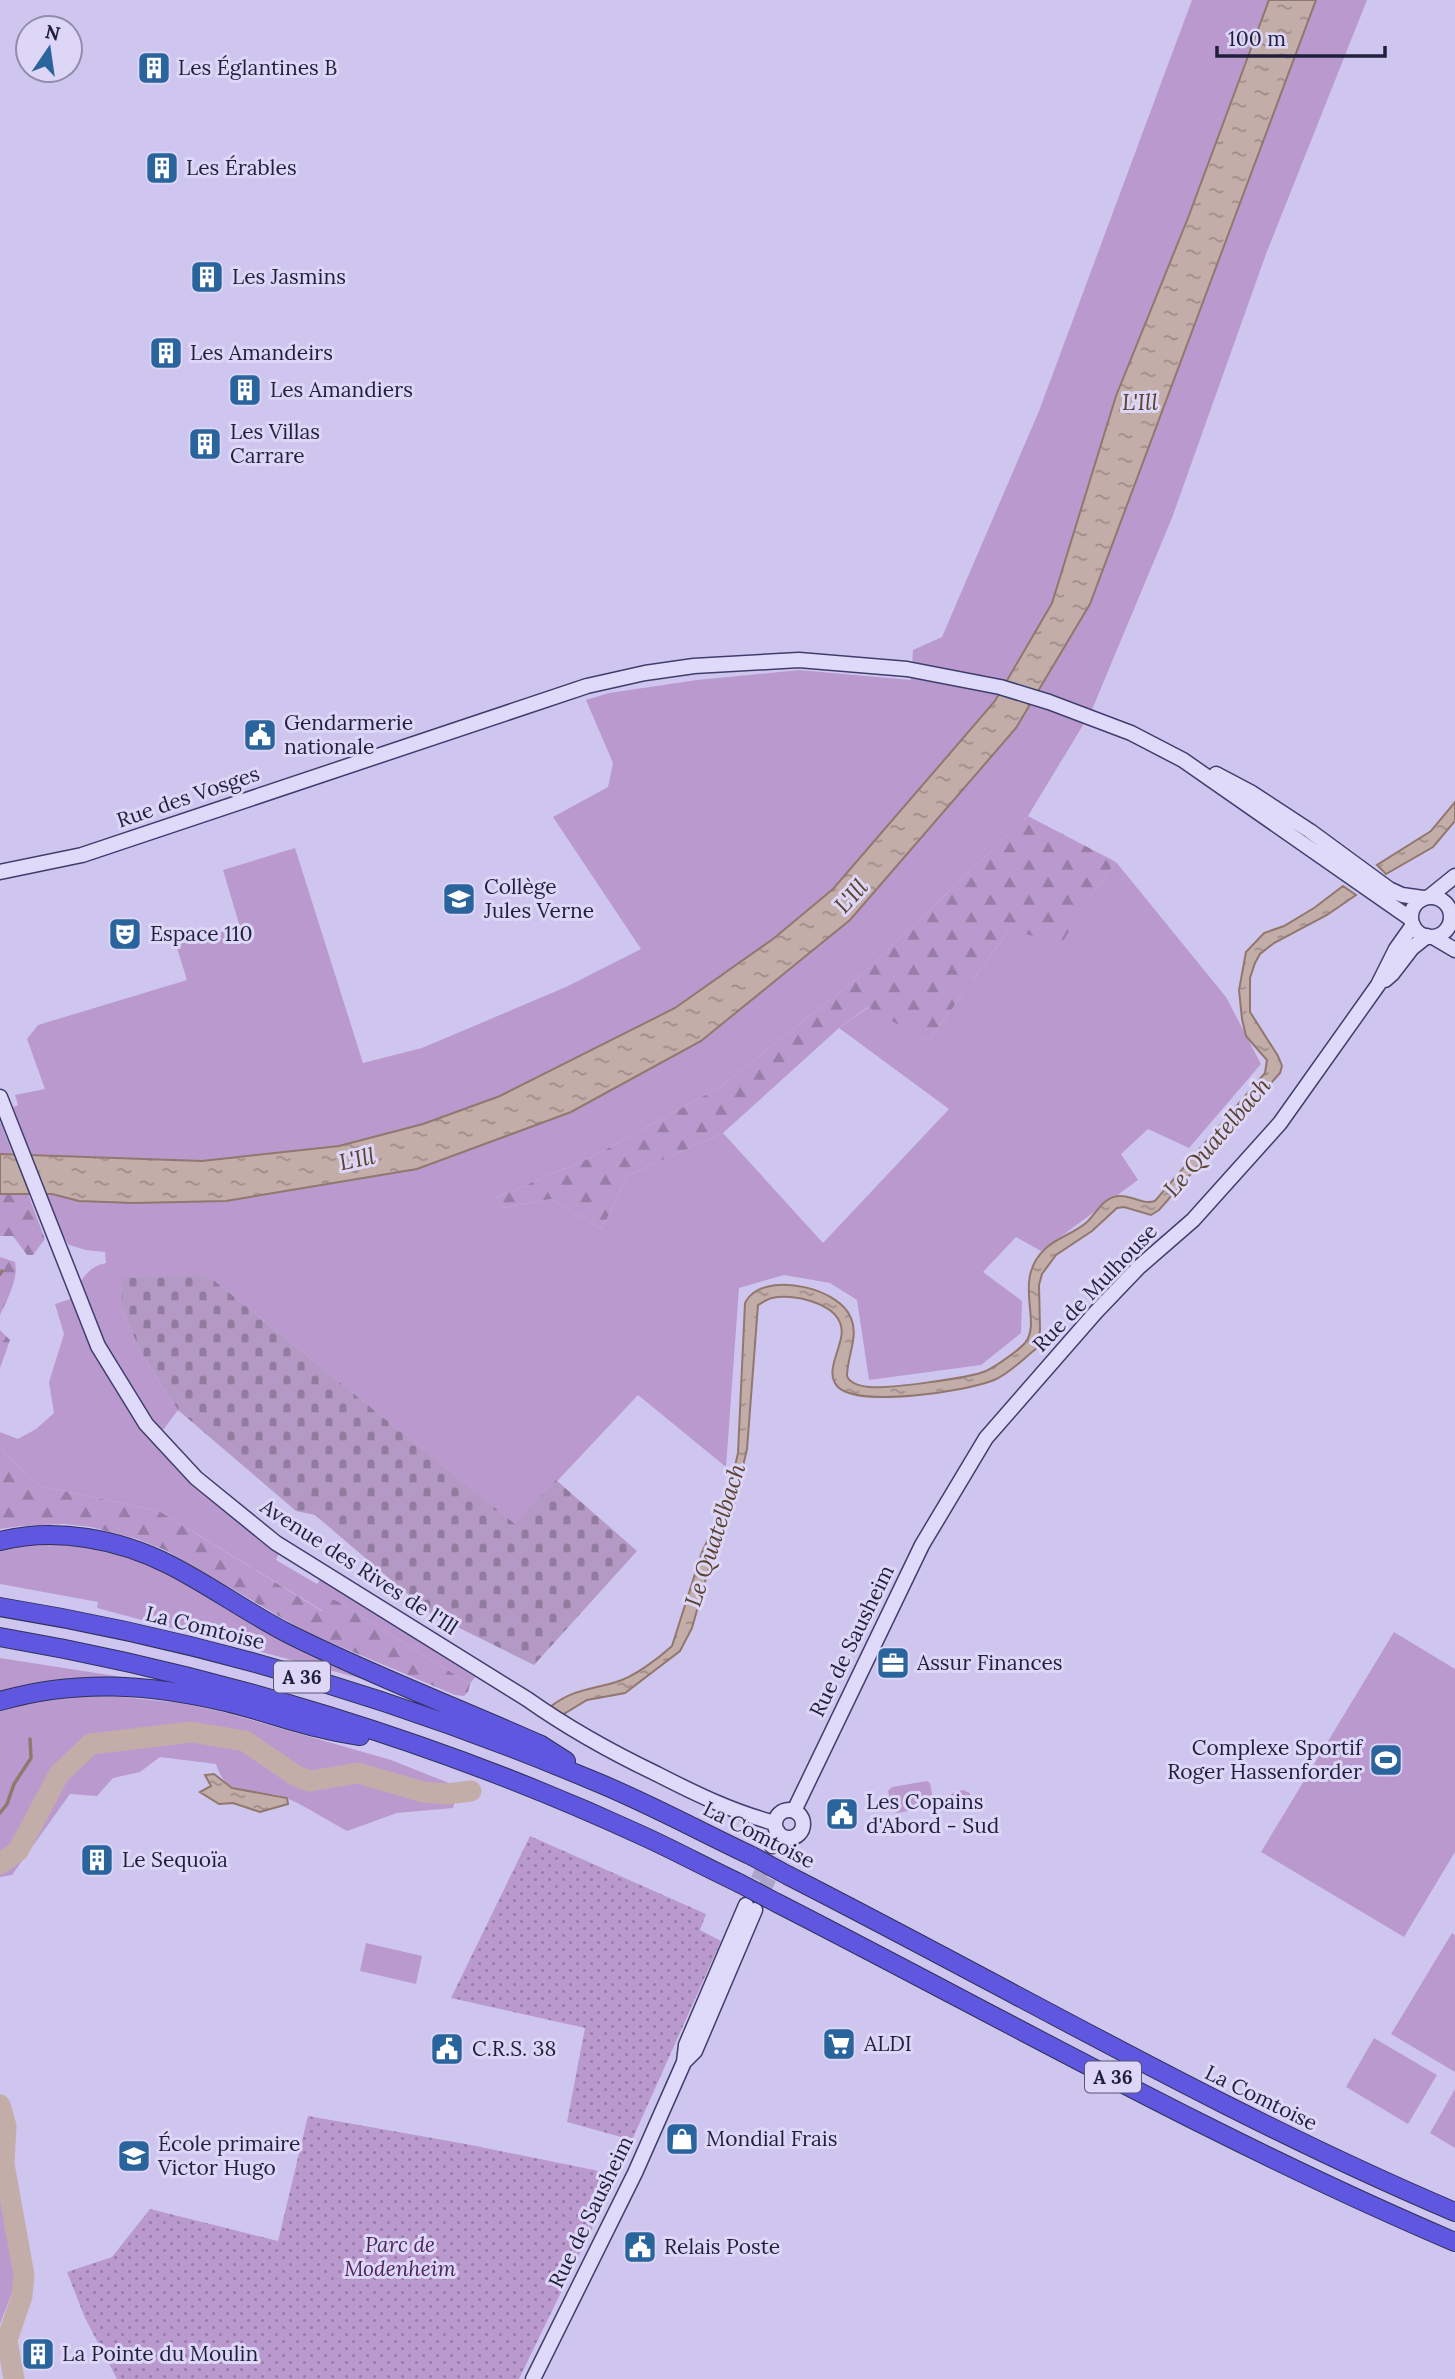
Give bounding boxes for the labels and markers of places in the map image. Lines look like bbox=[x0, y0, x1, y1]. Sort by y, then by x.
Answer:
building icon: Les Églantines B bbox=[135, 49, 173, 87]
place label: Les Églantines B bbox=[178, 54, 337, 81]
building icon: Les Érables bbox=[143, 149, 181, 187]
place label: Les Érables bbox=[186, 154, 297, 181]
building icon: Les Jasmins bbox=[188, 258, 226, 296]
place label: Les Jasmins bbox=[232, 263, 346, 290]
building icon: Les Amandeirs bbox=[147, 334, 185, 372]
place label: Les Amandeirs bbox=[190, 339, 333, 366]
building icon: Les Amandiers bbox=[226, 371, 264, 409]
place label: Les Amandiers bbox=[270, 376, 413, 403]
place label: Les Villas Carrare bbox=[230, 418, 320, 469]
building icon: Les Villas Carrare bbox=[186, 425, 224, 463]
place label: Gendarmerie nationale bbox=[284, 709, 413, 760]
public building icon: Gendarmerie nationale bbox=[241, 716, 279, 754]
place label: Collège Jules Verne bbox=[483, 873, 594, 924]
school or university icon: Collège Jules Verne bbox=[440, 880, 478, 918]
theatre icon: Espace 110 bbox=[106, 915, 144, 953]
place label: Espace 110 bbox=[150, 920, 252, 947]
office icon: Assur Finances bbox=[874, 1644, 912, 1682]
place label: Assur Finances bbox=[916, 1649, 1063, 1676]
place label: Complexe Sportif Roger Hassenforder bbox=[1167, 1734, 1364, 1785]
sports icon: Complexe Sportif Roger Hassenforder bbox=[1367, 1741, 1405, 1779]
place label: Les Copains d'Abord - Sud bbox=[866, 1788, 999, 1839]
public building icon: Les Copains d'Abord - Sud bbox=[823, 1795, 861, 1833]
building icon: Le Sequoïa bbox=[78, 1841, 116, 1879]
place label: Le Sequoïa bbox=[122, 1846, 228, 1873]
supermarket icon: ALDI bbox=[820, 2025, 858, 2063]
public building icon: C.R.S. 38 bbox=[428, 2030, 466, 2068]
place label: ALDI bbox=[863, 2030, 912, 2057]
place label: C.R.S. 38 bbox=[472, 2035, 556, 2062]
shop icon: Mondial Frais bbox=[663, 2120, 701, 2158]
place label: Mondial Frais bbox=[706, 2125, 837, 2152]
place label: École primaire Victor Hugo bbox=[157, 2130, 300, 2181]
school or university icon: École primaire Victor Hugo bbox=[115, 2137, 153, 2175]
public building icon: Relais Poste bbox=[621, 2228, 659, 2266]
place label: Relais Poste bbox=[664, 2233, 780, 2260]
building icon: La Pointe du Moulin bbox=[19, 2335, 57, 2373]
place label: La Pointe du Moulin bbox=[62, 2340, 258, 2367]

